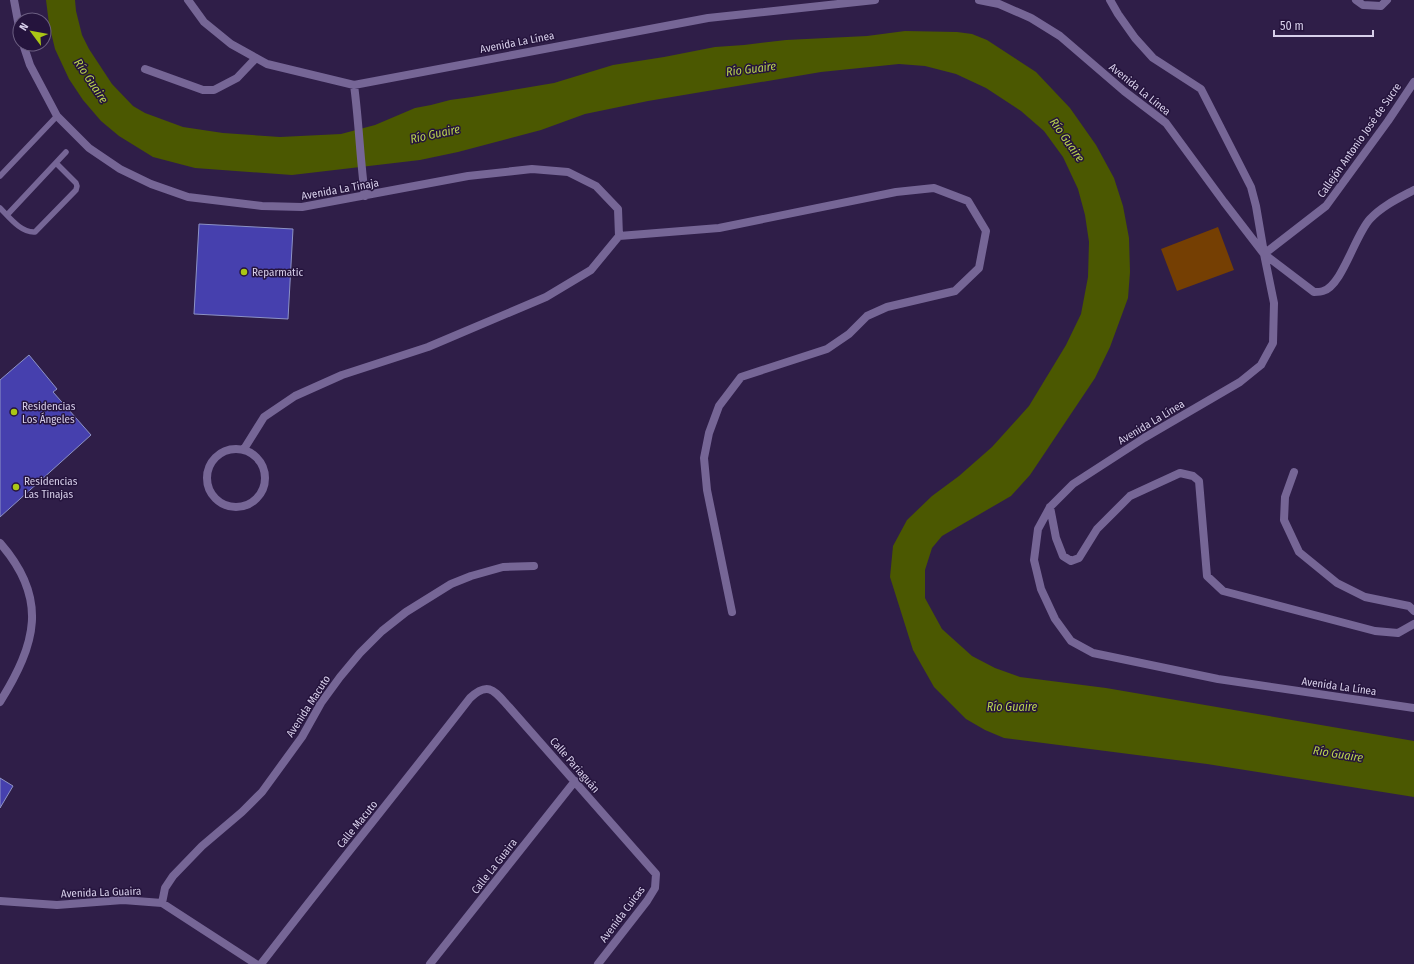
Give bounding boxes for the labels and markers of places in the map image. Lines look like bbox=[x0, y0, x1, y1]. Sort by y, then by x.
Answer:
place label: Reparmatic bbox=[252, 266, 303, 279]
marker: Reparmatic bbox=[239, 267, 249, 277]
place label: Residencias Los Ángeles bbox=[22, 400, 76, 426]
marker: Residencias Los Ángeles bbox=[9, 407, 19, 417]
place label: Residencias Las Tinajas bbox=[24, 475, 78, 501]
marker: Residencias Las Tinajas bbox=[11, 482, 21, 492]

